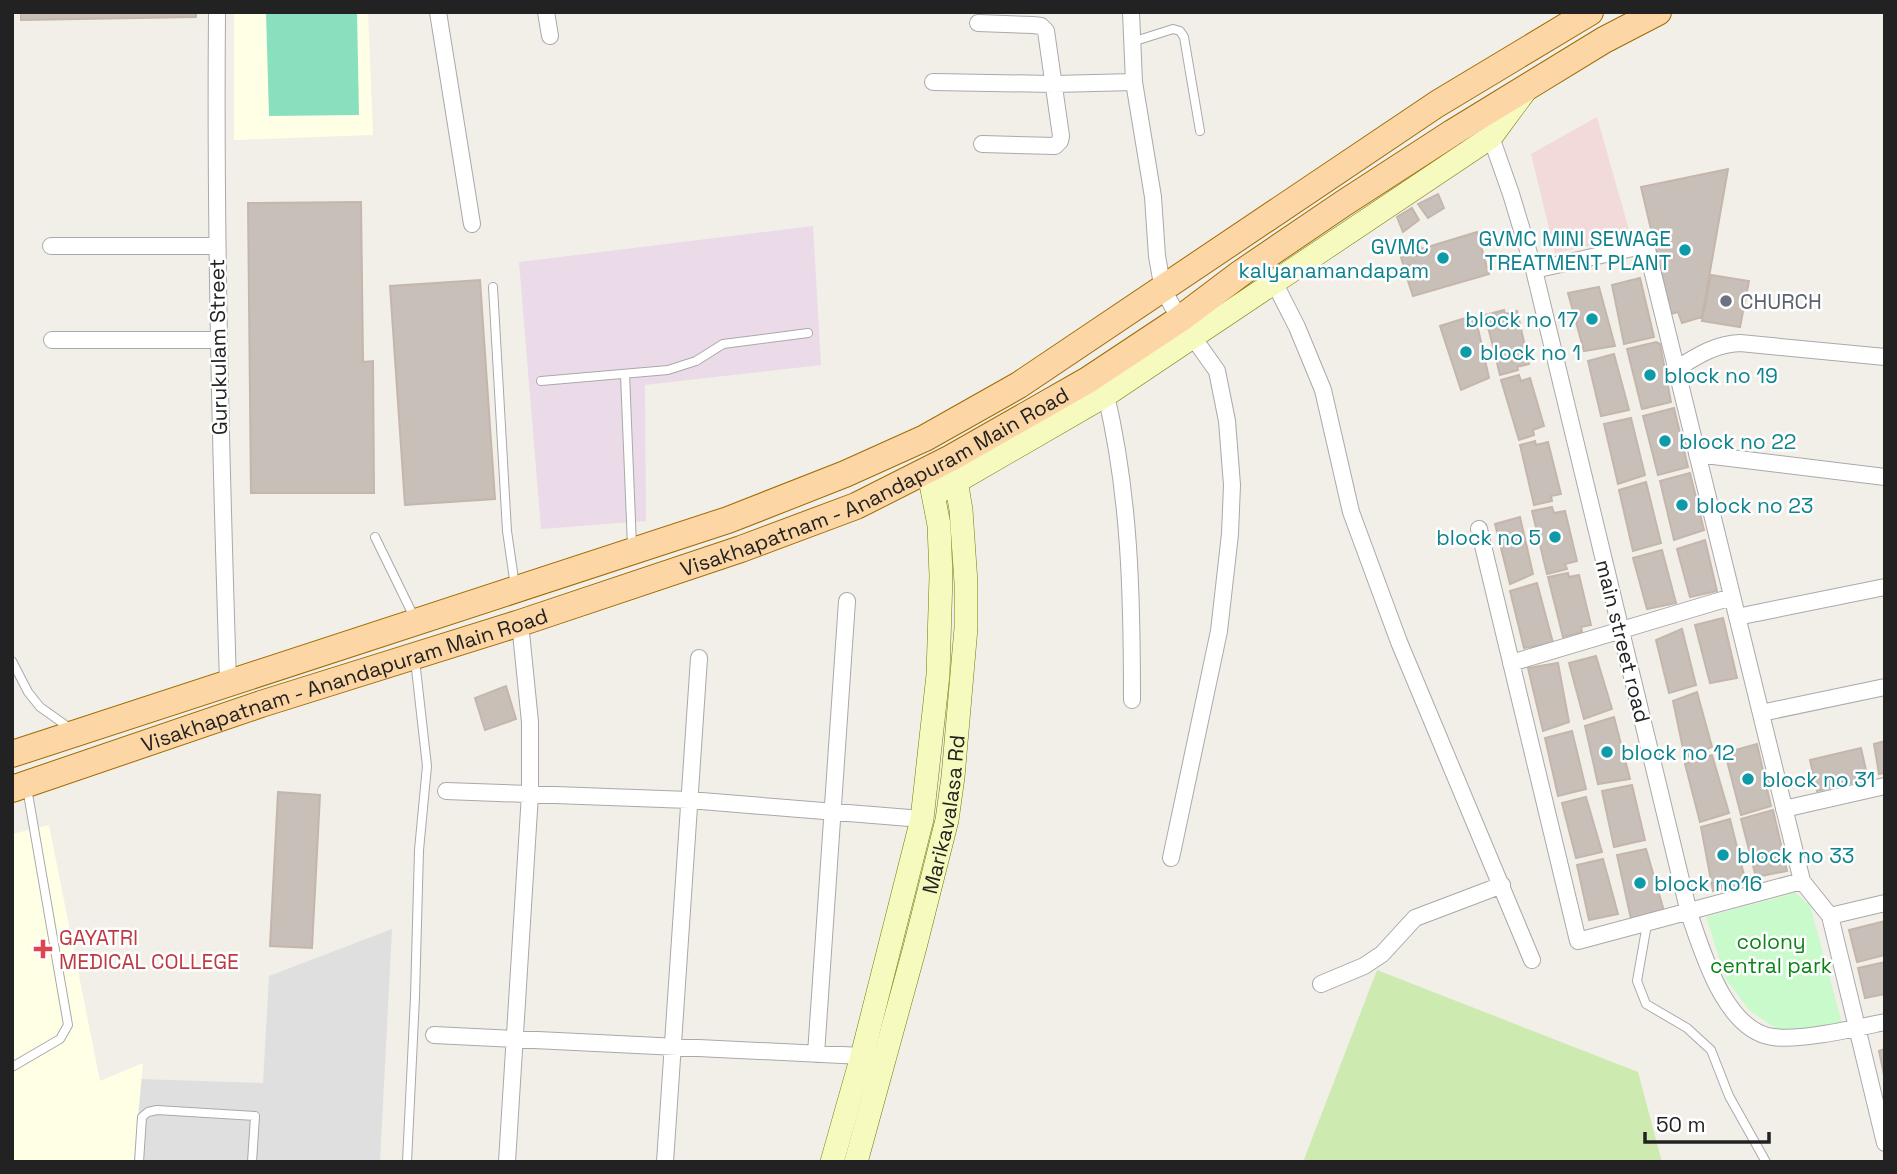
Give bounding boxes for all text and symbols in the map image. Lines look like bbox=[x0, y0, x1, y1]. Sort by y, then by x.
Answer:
place label: GVMC MINI SEWAGE TREATMENT PLANT bbox=[1478, 225, 1671, 276]
place label: GVMC kalyanamandapam bbox=[1239, 233, 1429, 284]
marker: GVMC MINI SEWAGE TREATMENT PLANT bbox=[1677, 242, 1693, 258]
marker: GVMC kalyanamandapam bbox=[1435, 250, 1451, 266]
street label: Gurukulam Street bbox=[203, 259, 233, 435]
place label: CHURCH bbox=[1740, 288, 1822, 315]
marker: CHURCH bbox=[1718, 293, 1734, 309]
place label: block no 17 bbox=[1465, 306, 1578, 333]
marker: block no 17 bbox=[1584, 311, 1600, 327]
place label: block no 1 bbox=[1480, 339, 1581, 366]
marker: block no 1 bbox=[1458, 344, 1474, 360]
place label: block no 19 bbox=[1664, 362, 1778, 389]
marker: block no 19 bbox=[1642, 367, 1658, 383]
street label: Visakhapatnam - Anandapuram Main Road bbox=[677, 380, 1073, 582]
place label: block no 22 bbox=[1679, 428, 1796, 455]
marker: block no 22 bbox=[1657, 433, 1673, 449]
place label: block no 23 bbox=[1696, 492, 1813, 519]
marker: block no 23 bbox=[1674, 497, 1690, 513]
place label: block no 5 bbox=[1436, 524, 1541, 551]
marker: block no 5 bbox=[1547, 529, 1563, 545]
street label: main street road bbox=[1590, 557, 1656, 725]
street label: Visakhapatnam - Anandapuram Main Road bbox=[138, 601, 551, 757]
street label: Marikavalasa Rd bbox=[915, 734, 970, 897]
place label: block no 12 bbox=[1621, 739, 1735, 766]
marker: block no 12 bbox=[1599, 744, 1615, 760]
place label: block no 31 bbox=[1762, 766, 1875, 793]
marker: block no 31 bbox=[1740, 771, 1756, 787]
place label: block no 33 bbox=[1737, 842, 1855, 869]
marker: block no 33 bbox=[1715, 847, 1731, 863]
place label: block no16 bbox=[1654, 870, 1762, 897]
marker: block no16 bbox=[1632, 875, 1648, 891]
place label: GAYATRI MEDICAL COLLEGE bbox=[59, 924, 239, 975]
park label: colony central park bbox=[1710, 928, 1832, 979]
marker: GAYATRI MEDICAL COLLEGE bbox=[33, 939, 53, 959]
scale bar bbox=[1645, 1100, 1769, 1144]
text: 50 m bbox=[1656, 1111, 1706, 1138]

